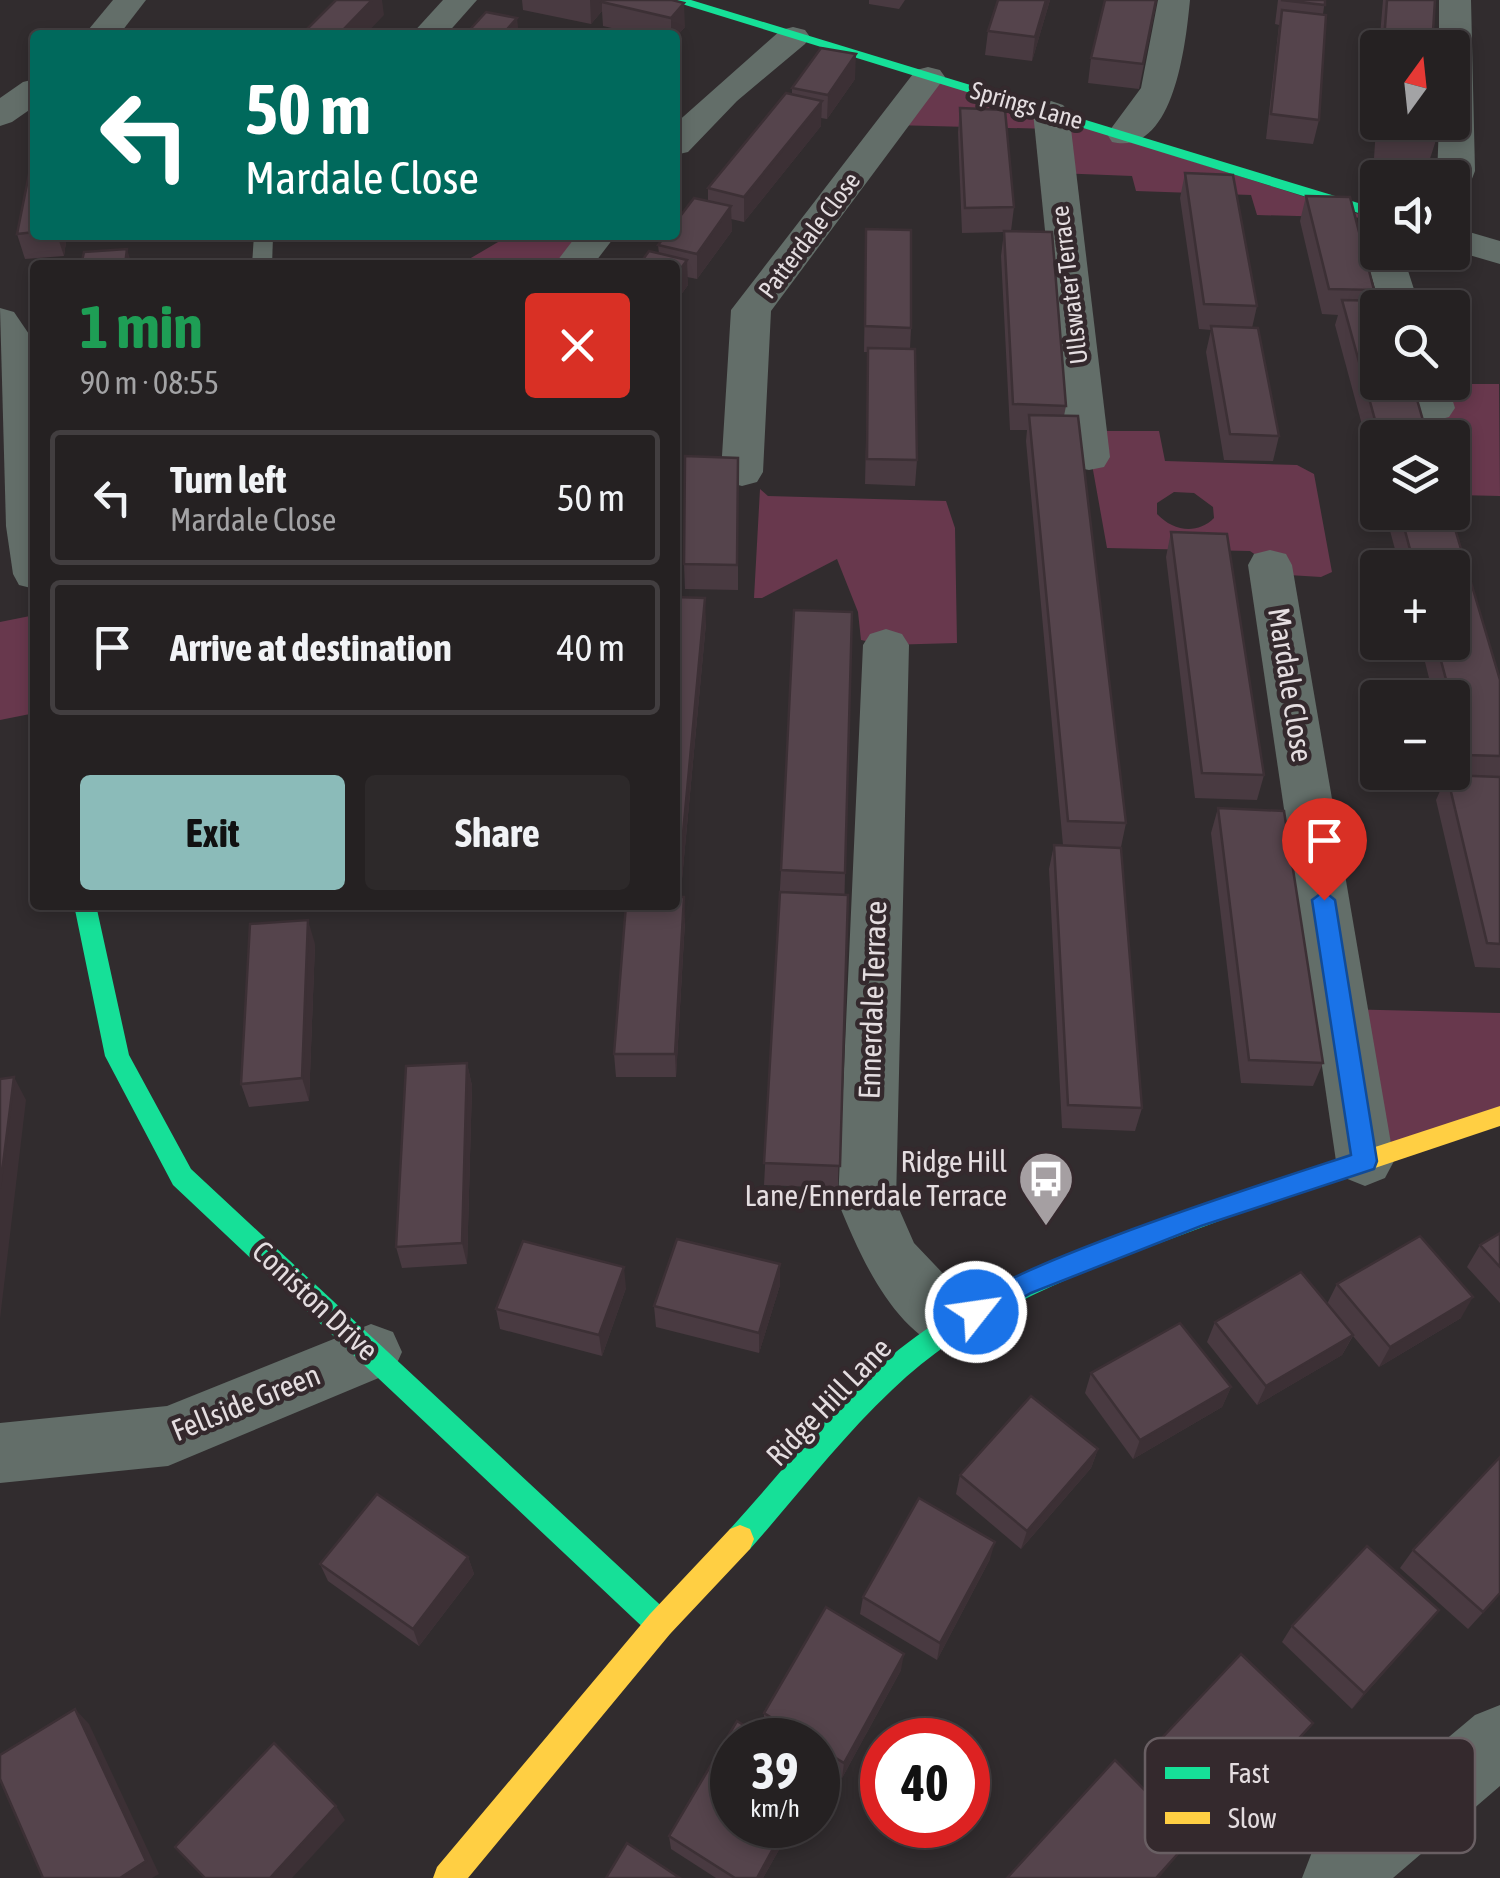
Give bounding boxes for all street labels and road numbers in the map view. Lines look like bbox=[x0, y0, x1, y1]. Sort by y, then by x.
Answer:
street label: Springs Lane bbox=[968, 76, 1086, 134]
street label: Patterdale Close bbox=[753, 167, 865, 303]
street label: Ullswater Terrace bbox=[1045, 204, 1093, 366]
street label: Mardale Close bbox=[1262, 605, 1320, 765]
street label: Ennerdale Terrace bbox=[852, 900, 892, 1100]
street label: Coniston Drive bbox=[246, 1234, 385, 1367]
street label: Ridge Hill Lane bbox=[759, 1330, 898, 1472]
street label: Fellside Green bbox=[167, 1357, 325, 1447]

